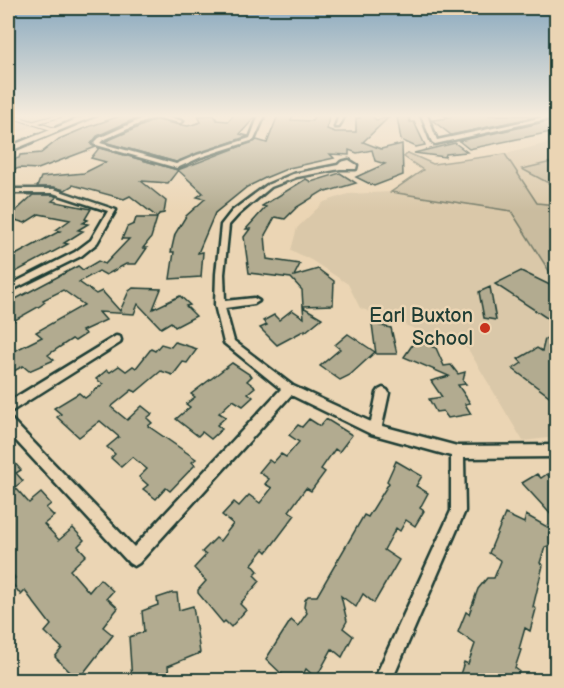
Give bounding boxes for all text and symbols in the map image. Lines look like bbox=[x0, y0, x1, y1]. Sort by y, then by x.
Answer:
place label: Earl Buxton School bbox=[369, 304, 473, 351]
marker: Earl Buxton School bbox=[478, 321, 492, 335]

